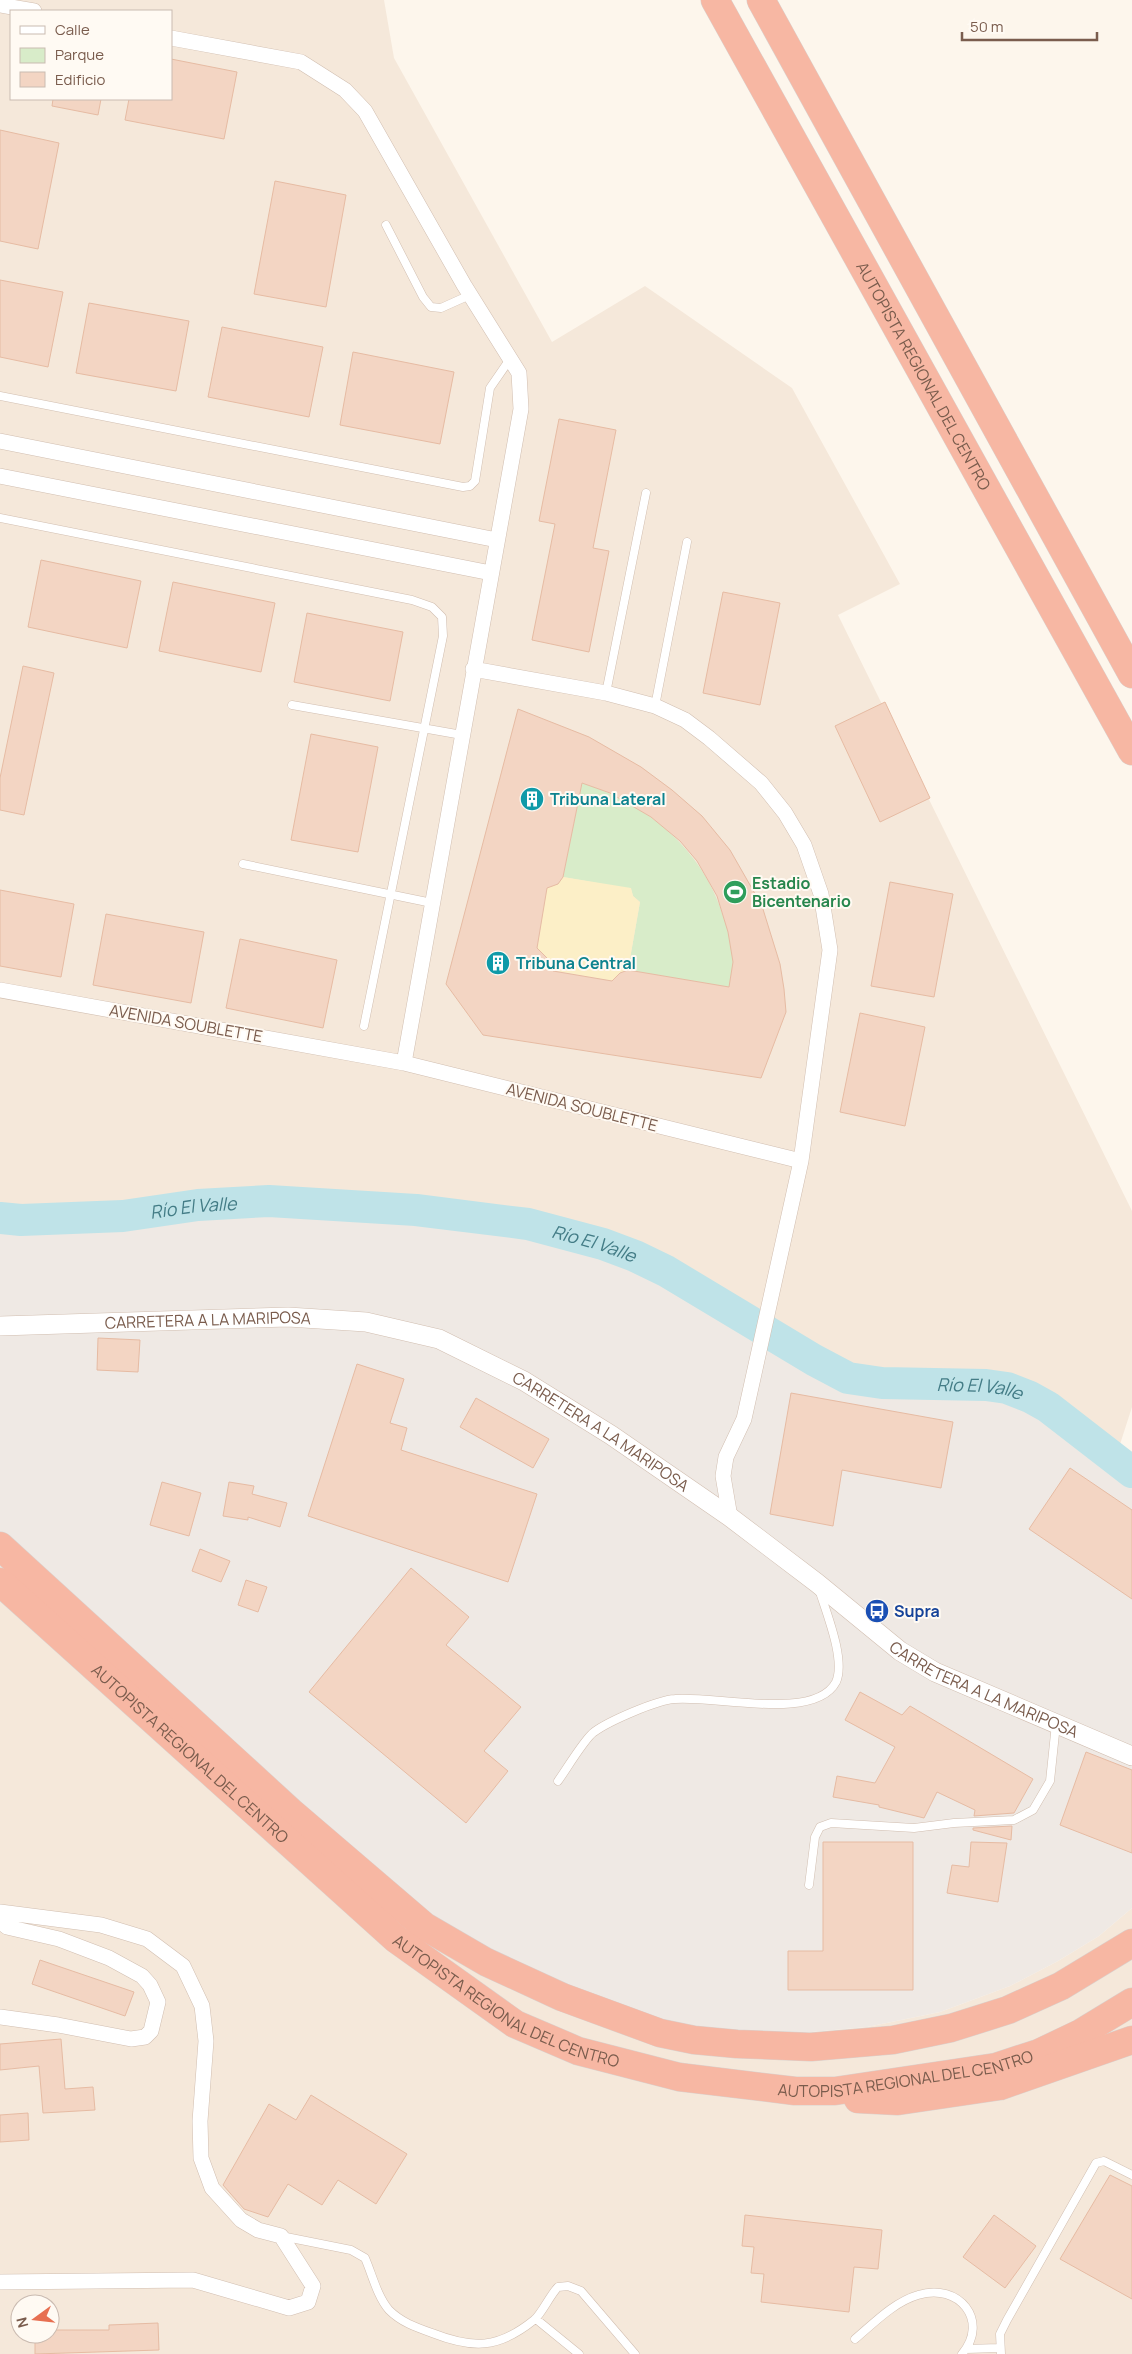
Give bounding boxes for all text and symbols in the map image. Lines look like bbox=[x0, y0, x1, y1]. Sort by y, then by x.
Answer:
legend bbox=[10, 10, 172, 100]
scale bar bbox=[962, 10, 1097, 42]
text: 50 m bbox=[970, 16, 1004, 37]
text: Calle bbox=[55, 19, 90, 40]
text: Parque bbox=[55, 44, 104, 65]
text: Edificio bbox=[55, 69, 106, 90]
street label: AUTOPISTA REGIONAL DEL CENTRO bbox=[851, 258, 996, 495]
building icon: Tribuna Lateral bbox=[519, 786, 545, 812]
place label: Tribuna Lateral bbox=[550, 788, 666, 810]
place label: Estadio Bicentenario bbox=[752, 872, 851, 912]
sports icon: Estadio Bicentenario bbox=[722, 879, 748, 905]
building icon: Tribuna Central bbox=[485, 950, 511, 976]
place label: Tribuna Central bbox=[516, 952, 636, 974]
street label: AVENIDA SOUBLETTE bbox=[108, 999, 264, 1047]
street label: AVENIDA SOUBLETTE bbox=[504, 1078, 660, 1136]
water label: Río El Valle bbox=[148, 1191, 239, 1224]
water label: Río El Valle bbox=[549, 1219, 641, 1268]
street label: CARRETERA A LA MARIPOSA bbox=[104, 1306, 312, 1334]
street label: CARRETERA A LA MARIPOSA bbox=[509, 1366, 694, 1497]
water label: Río El Valle bbox=[936, 1372, 1028, 1406]
bus stop icon: Supra bbox=[864, 1598, 890, 1624]
place label: Supra bbox=[894, 1600, 940, 1622]
street label: CARRETERA A LA MARIPOSA bbox=[885, 1636, 1082, 1743]
street label: AUTOPISTA REGIONAL DEL CENTRO bbox=[87, 1659, 294, 1848]
street label: AUTOPISTA REGIONAL DEL CENTRO bbox=[389, 1929, 622, 2072]
street label: AUTOPISTA REGIONAL DEL CENTRO bbox=[777, 2045, 1036, 2102]
north arrow bbox=[10, 2294, 60, 2344]
text: N bbox=[11, 2315, 32, 2330]

